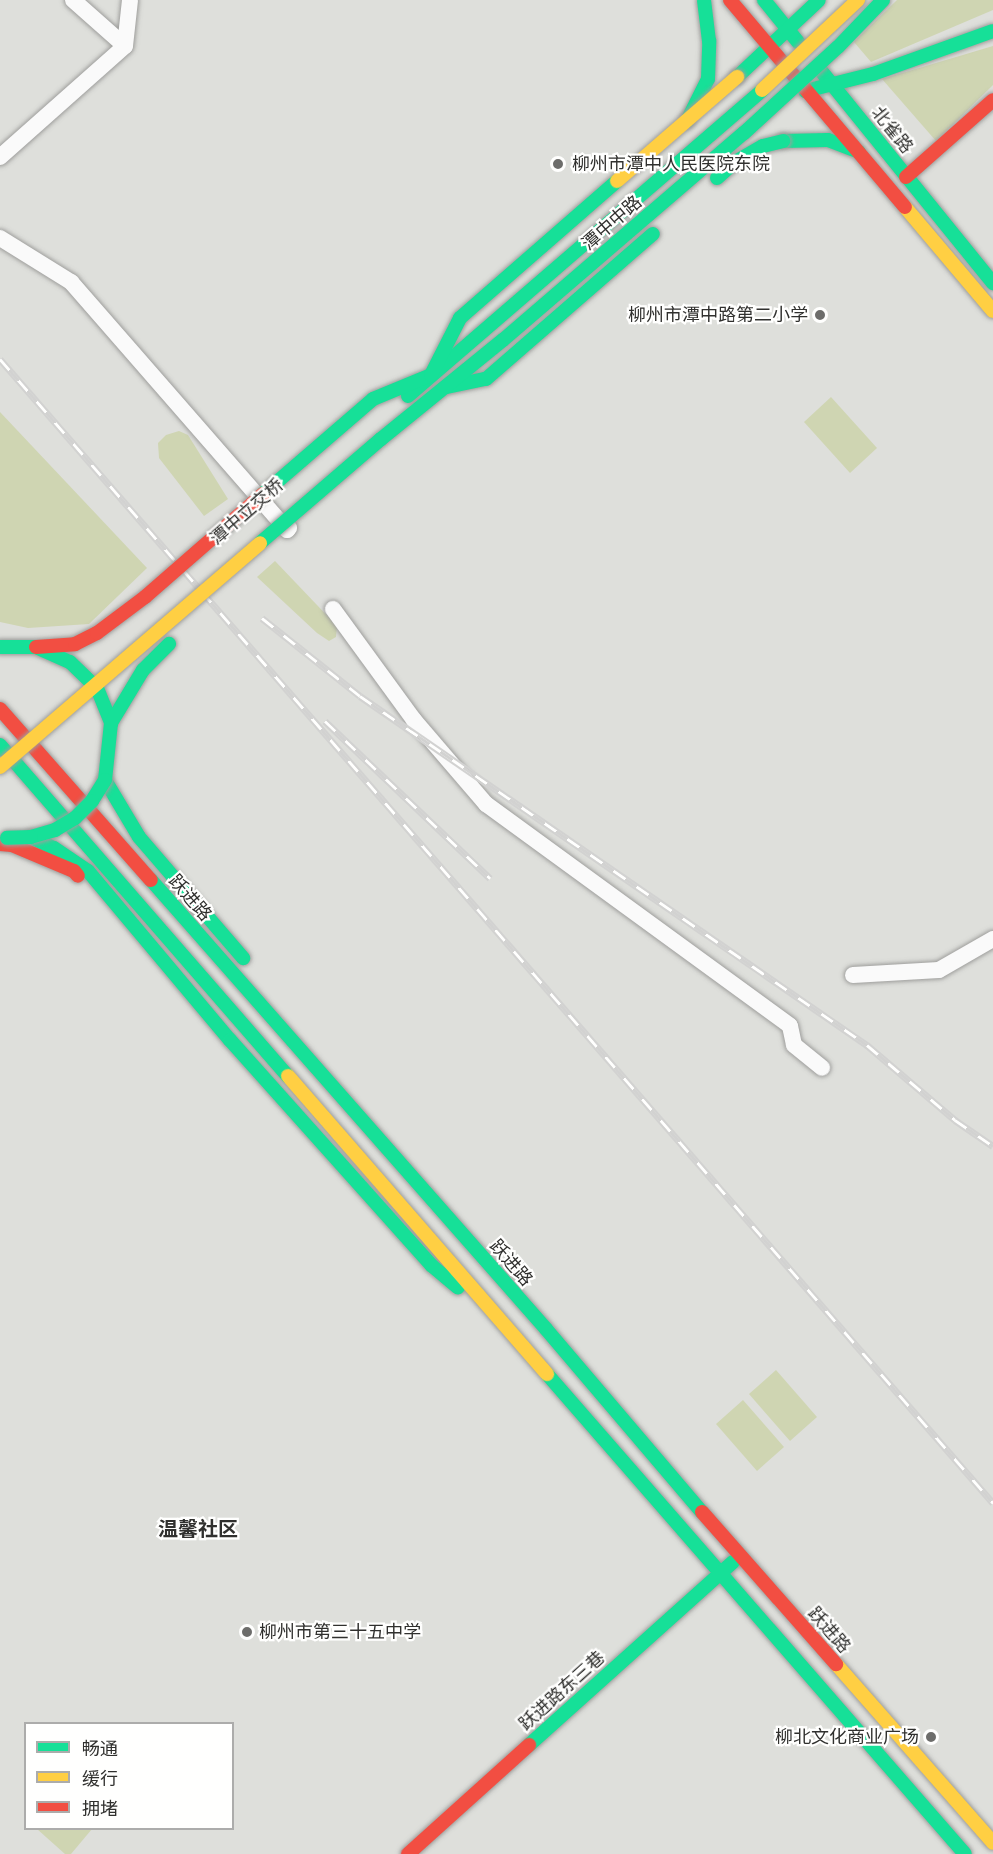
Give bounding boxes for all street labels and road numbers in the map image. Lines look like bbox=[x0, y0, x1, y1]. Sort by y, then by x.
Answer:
street label: 北雀路 bbox=[867, 102, 917, 158]
street label: 潭中中路 bbox=[578, 191, 646, 255]
street label: 潭中立交桥 bbox=[206, 474, 288, 550]
street label: 跃进路 bbox=[164, 871, 216, 925]
street label: 跃进路 bbox=[485, 1236, 537, 1290]
street label: 跃进路 bbox=[803, 1603, 855, 1657]
street label: 跃进路东三巷 bbox=[515, 1647, 609, 1735]

